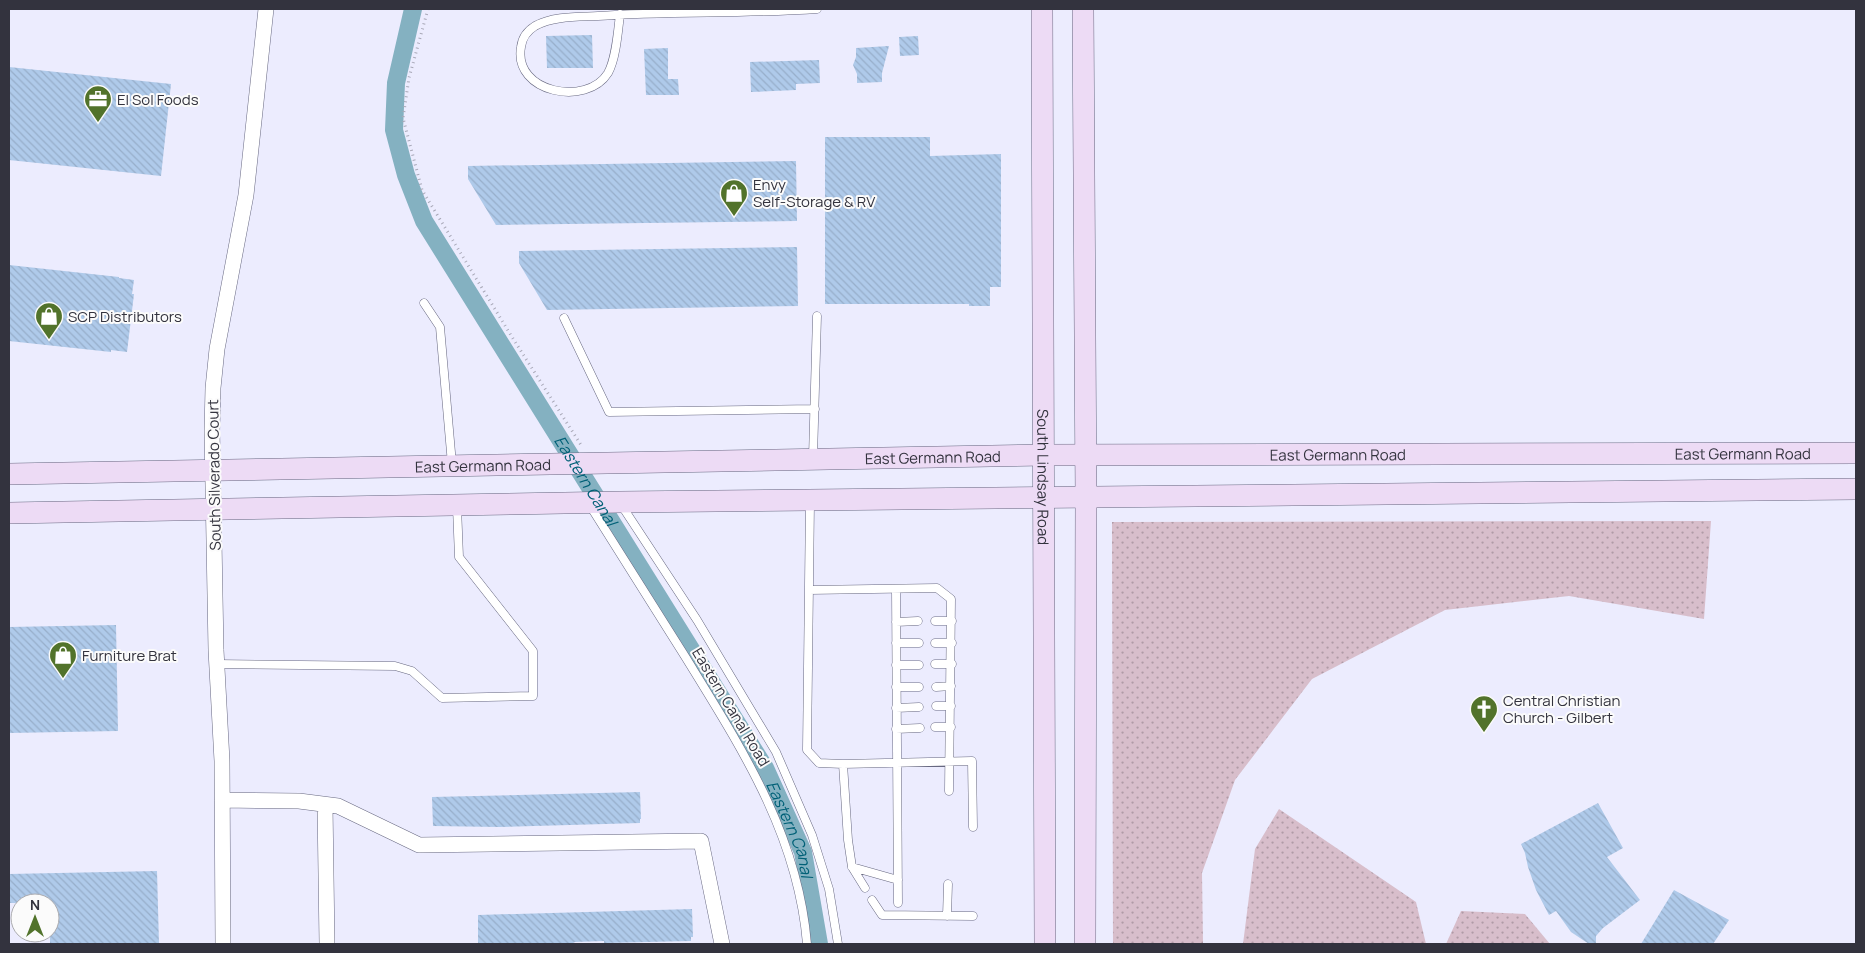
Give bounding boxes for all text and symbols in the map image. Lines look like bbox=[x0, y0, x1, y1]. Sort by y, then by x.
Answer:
office icon: El Sol Foods bbox=[83, 84, 113, 123]
place label: El Sol Foods bbox=[117, 89, 199, 110]
place label: Envy Self-Storage & RV bbox=[753, 174, 875, 212]
shop icon: Envy Self-Storage & RV bbox=[719, 178, 749, 217]
shop icon: SCP Distributors bbox=[34, 301, 64, 340]
place label: SCP Distributors bbox=[68, 306, 182, 327]
street label: South Silverado Court bbox=[202, 399, 226, 551]
street label: South Lindsay Road bbox=[1033, 409, 1054, 545]
water label: Eastern Canal bbox=[549, 431, 624, 532]
street label: East Germann Road bbox=[1675, 443, 1811, 464]
street label: East Germann Road bbox=[1270, 444, 1406, 465]
street label: East Germann Road bbox=[865, 445, 1001, 469]
street label: East Germann Road bbox=[415, 454, 551, 477]
shop icon: Furniture Brat bbox=[48, 640, 78, 679]
street label: Eastern Canal Road bbox=[687, 644, 775, 770]
place label: Furniture Brat bbox=[82, 645, 177, 666]
place label: Central Christian Church - Gilbert bbox=[1503, 690, 1620, 728]
church icon: Central Christian Church - Gilbert bbox=[1469, 694, 1499, 733]
water label: Eastern Canal bbox=[761, 777, 819, 881]
north arrow bbox=[10, 893, 60, 943]
text: N bbox=[30, 895, 40, 914]

